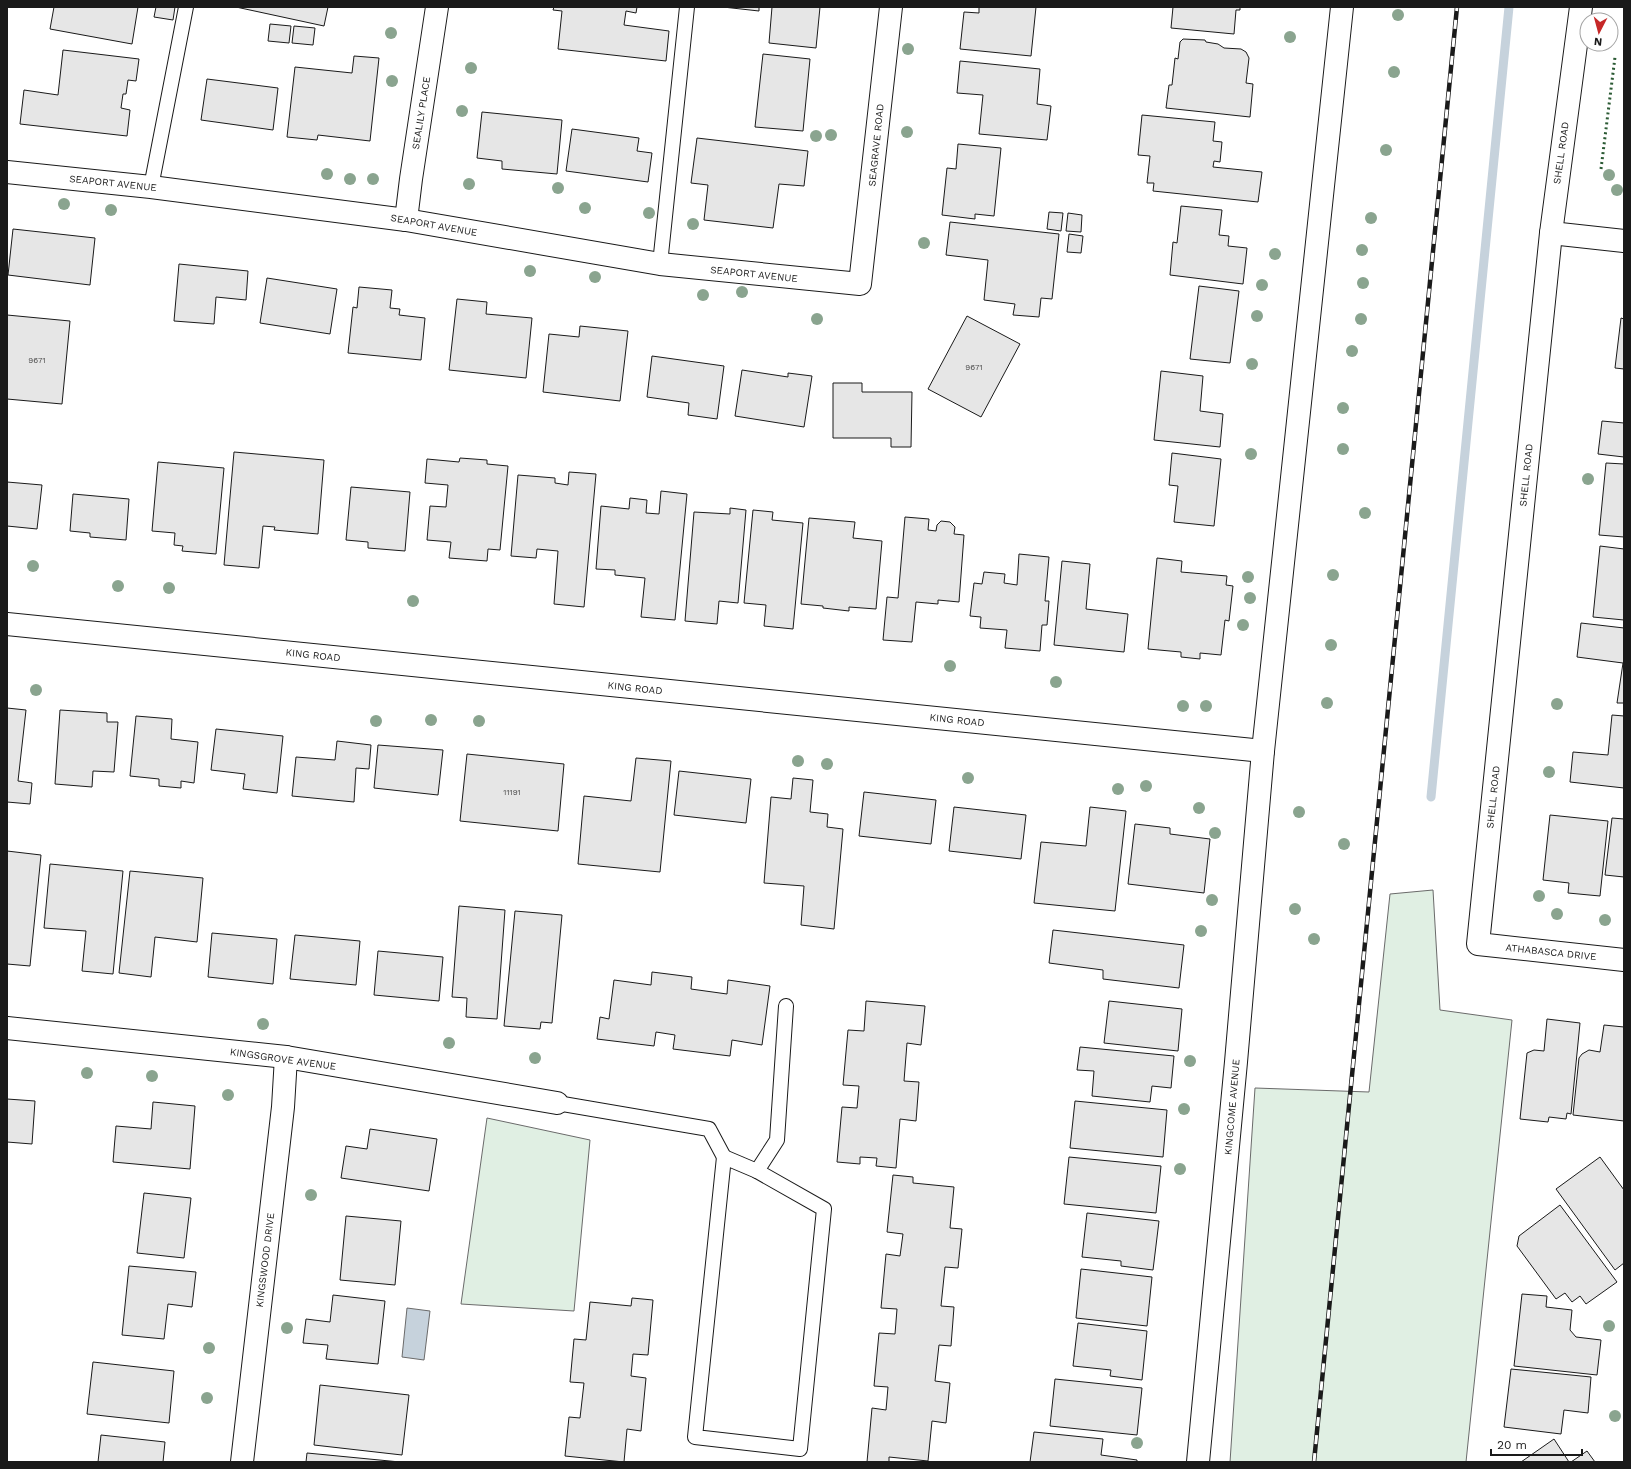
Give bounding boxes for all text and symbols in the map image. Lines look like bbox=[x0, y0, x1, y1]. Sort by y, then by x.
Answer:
north arrow bbox=[1579, 12, 1619, 52]
text: N bbox=[1593, 35, 1603, 48]
street label: SEALILY PLACE bbox=[410, 76, 432, 150]
street label: SEAGRAVE ROAD bbox=[866, 103, 886, 187]
street label: SHELL ROAD bbox=[1551, 121, 1571, 185]
street label: SEAPORT AVENUE bbox=[69, 173, 157, 193]
street label: SEAPORT AVENUE bbox=[390, 212, 478, 238]
street label: SEAPORT AVENUE bbox=[710, 264, 798, 284]
house number: 9671 bbox=[28, 356, 46, 365]
house number: 9671 bbox=[965, 363, 983, 372]
street label: SHELL ROAD bbox=[1517, 443, 1535, 507]
street label: KING ROAD bbox=[285, 647, 341, 663]
street label: KING ROAD bbox=[607, 680, 663, 696]
street label: KING ROAD bbox=[929, 712, 985, 728]
street label: SHELL ROAD bbox=[1484, 765, 1502, 829]
house number: 11191 bbox=[503, 788, 521, 797]
street label: ATHABASCA DRIVE bbox=[1505, 942, 1597, 962]
street label: KINGSGROVE AVENUE bbox=[229, 1046, 337, 1072]
street label: KINGCOME AVENUE bbox=[1222, 1059, 1242, 1155]
street label: KINGSWOOD DRIVE bbox=[254, 1212, 276, 1308]
scale bar bbox=[1491, 1431, 1582, 1457]
text: 20 m bbox=[1497, 1438, 1527, 1452]

